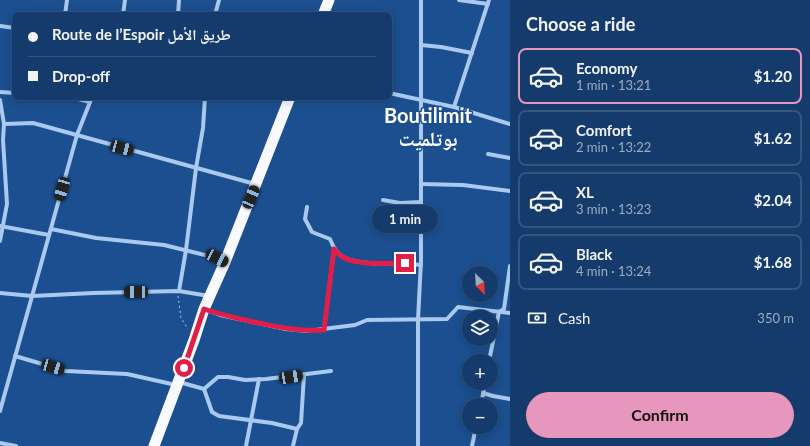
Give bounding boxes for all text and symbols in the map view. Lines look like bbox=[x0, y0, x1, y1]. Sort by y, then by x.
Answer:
text: Choose a ride bbox=[526, 13, 635, 35]
text: Route de l’Espoir طريق الأمل bbox=[52, 25, 231, 43]
icon: car bbox=[528, 58, 564, 94]
text: Economy bbox=[576, 59, 637, 77]
text: Drop-off bbox=[52, 67, 110, 85]
text: $1.20 bbox=[754, 67, 792, 85]
text: 1 min · 13:21 bbox=[576, 77, 651, 93]
district label: Boutilimit بوتلميت bbox=[384, 103, 473, 151]
icon: car bbox=[528, 120, 564, 156]
text: Comfort bbox=[576, 121, 632, 139]
text: $1.62 bbox=[754, 129, 792, 147]
car bbox=[109, 139, 135, 157]
text: 2 min · 13:22 bbox=[576, 139, 651, 155]
car bbox=[53, 176, 71, 202]
icon: car bbox=[528, 182, 564, 218]
text: XL bbox=[576, 183, 594, 201]
car bbox=[241, 184, 261, 210]
text: $2.04 bbox=[754, 191, 792, 209]
text: 3 min · 13:23 bbox=[576, 201, 651, 217]
callout: 1 min bbox=[372, 205, 438, 233]
text: 1 min bbox=[389, 211, 421, 227]
icon: car bbox=[528, 244, 564, 280]
text: Black bbox=[576, 245, 612, 263]
car bbox=[204, 247, 230, 269]
text: $1.68 bbox=[754, 253, 792, 271]
route end bbox=[396, 254, 414, 272]
text: 4 min · 13:24 bbox=[576, 263, 651, 279]
north arrow bbox=[462, 266, 498, 302]
map controls bbox=[462, 266, 498, 434]
car bbox=[124, 286, 148, 298]
icon: cash bbox=[526, 307, 548, 329]
text: Cash bbox=[558, 309, 590, 327]
button: layers bbox=[462, 310, 498, 346]
text: 350 m bbox=[757, 310, 794, 326]
button: + bbox=[462, 354, 498, 390]
car bbox=[40, 358, 66, 376]
route start bbox=[175, 359, 193, 377]
car bbox=[278, 369, 304, 385]
button: Confirm bbox=[526, 392, 794, 438]
button: − bbox=[462, 398, 498, 434]

